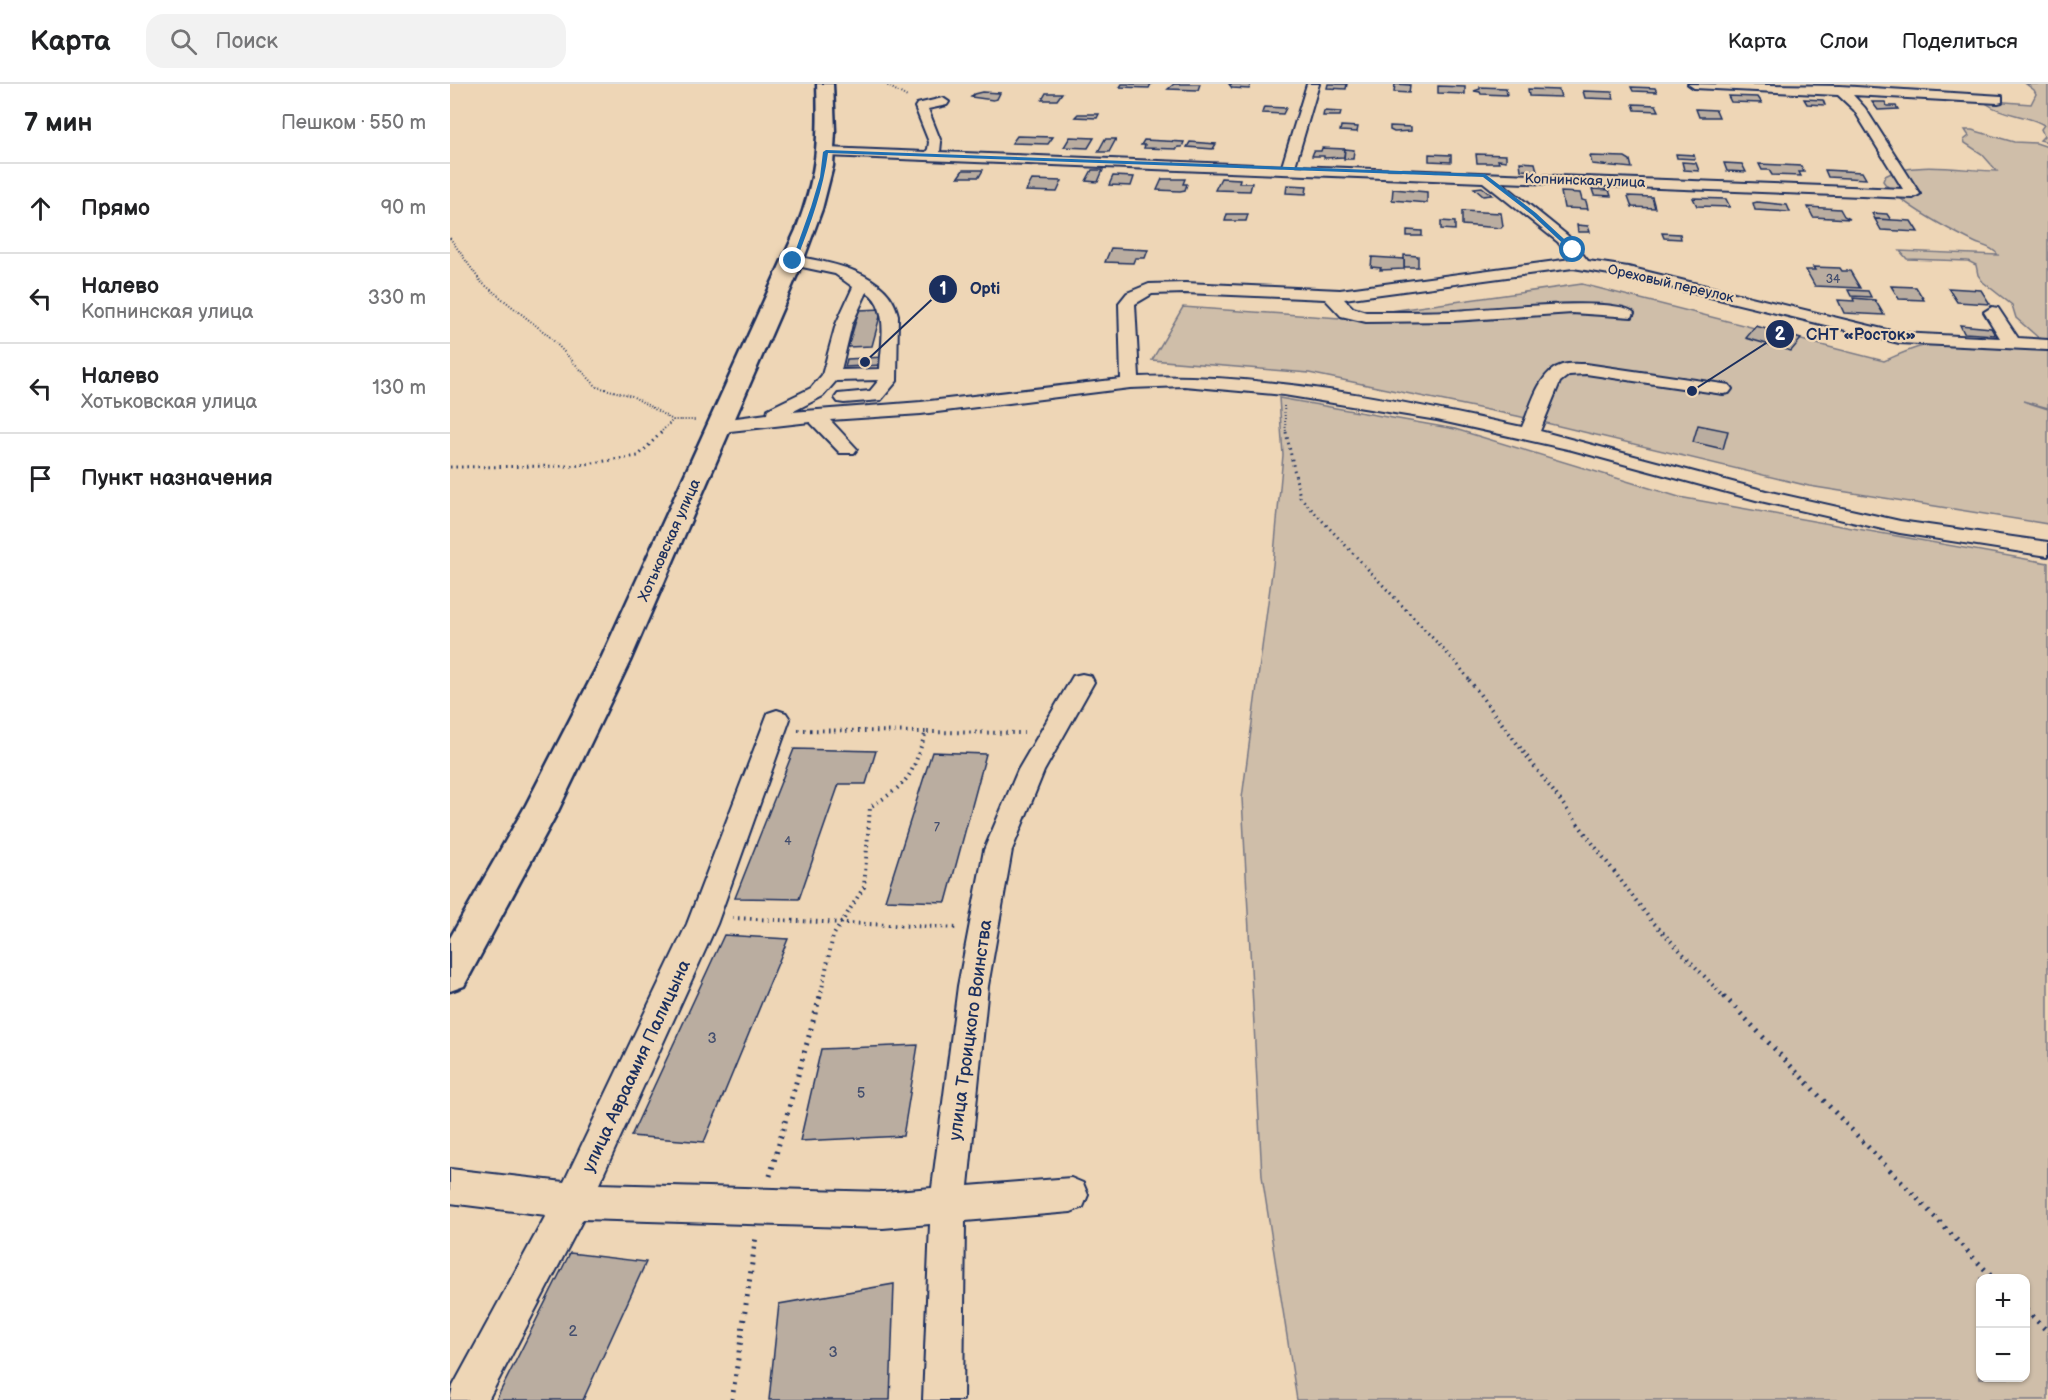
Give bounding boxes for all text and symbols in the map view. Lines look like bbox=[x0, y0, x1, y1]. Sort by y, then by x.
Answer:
search box bbox=[146, 14, 566, 68]
text: Карта bbox=[30, 25, 110, 58]
icon: search bbox=[167, 25, 200, 58]
text: Поиск bbox=[215, 28, 278, 55]
text: Карта bbox=[1728, 29, 1787, 54]
text: Слои bbox=[1820, 29, 1869, 54]
text: Поделиться bbox=[1902, 29, 2018, 54]
text: 7 мин bbox=[24, 108, 92, 139]
text: Пешком · 550 m bbox=[281, 111, 426, 135]
street label: Копнинская улица bbox=[1524, 170, 1646, 191]
icon: ahead bbox=[24, 192, 57, 225]
text: Прямо bbox=[81, 195, 150, 222]
text: 90 m bbox=[381, 196, 426, 220]
route start bbox=[1559, 236, 1585, 262]
route end bbox=[779, 247, 805, 273]
street label: Ореховый переулок bbox=[1606, 261, 1736, 306]
callout: Opti bbox=[928, 272, 1012, 306]
house number: 34 bbox=[1826, 272, 1841, 287]
text: Налево bbox=[81, 273, 159, 300]
text: 1 bbox=[939, 279, 947, 300]
text: Opti bbox=[970, 280, 1000, 299]
icon: left bbox=[24, 282, 57, 315]
text: 330 m bbox=[368, 286, 426, 310]
text: Копнинская улица bbox=[81, 300, 254, 324]
callout: СНТ «Росток» bbox=[1765, 317, 1928, 351]
text: 2 bbox=[1775, 324, 1786, 345]
text: СНТ «Росток» bbox=[1806, 326, 1916, 345]
text: Налево bbox=[81, 363, 159, 390]
icon: left bbox=[24, 372, 57, 405]
text: 130 m bbox=[372, 376, 426, 400]
text: Хотьковская улица bbox=[81, 390, 257, 414]
icon: arrive bbox=[24, 462, 57, 495]
text: Пункт назначения bbox=[81, 465, 273, 492]
street label: Хотьковская улица bbox=[634, 476, 705, 604]
house number: 7 bbox=[934, 820, 940, 835]
house number: 4 bbox=[784, 834, 792, 849]
street label: улица Троицкого Воинства bbox=[945, 918, 996, 1142]
street label: улица Авраамия Палицына bbox=[578, 956, 695, 1176]
house number: 3 bbox=[707, 1029, 717, 1048]
house number: 5 bbox=[857, 1084, 865, 1103]
map controls bbox=[1976, 1274, 2030, 1382]
button: + bbox=[1976, 1274, 2030, 1328]
house number: 2 bbox=[569, 1322, 578, 1341]
button: − bbox=[1976, 1328, 2030, 1382]
house number: 3 bbox=[828, 1343, 838, 1362]

